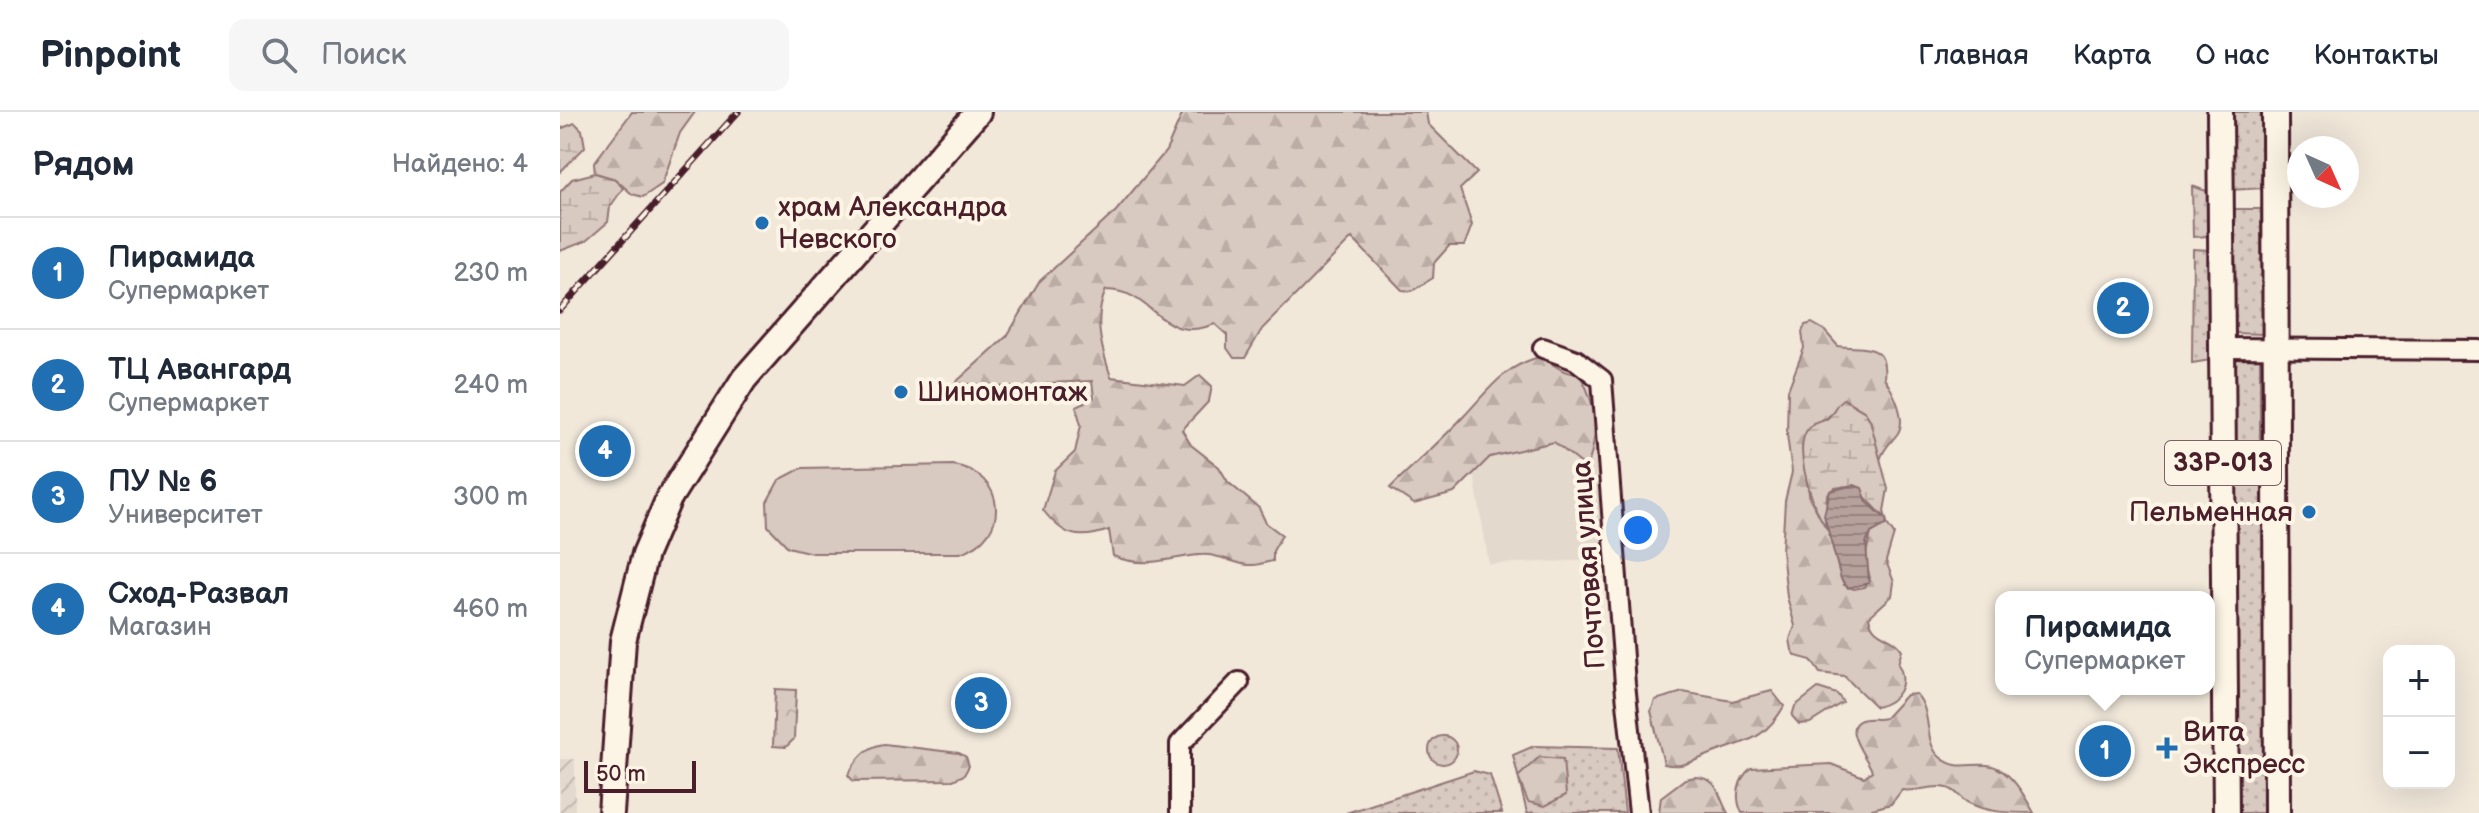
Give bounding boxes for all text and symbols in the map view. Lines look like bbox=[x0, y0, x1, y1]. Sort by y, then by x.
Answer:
search box bbox=[229, 19, 789, 91]
text: Pinpoint bbox=[40, 33, 181, 78]
icon: search bbox=[257, 33, 301, 77]
text: Поиск bbox=[321, 37, 407, 73]
text: Главная bbox=[1918, 39, 2029, 72]
text: Карта bbox=[2073, 39, 2152, 72]
text: О нас bbox=[2196, 39, 2269, 72]
text: Контакты bbox=[2313, 39, 2439, 72]
north arrow bbox=[2287, 136, 2359, 208]
text: Рядом bbox=[32, 144, 134, 185]
text: Найдено: 4 bbox=[392, 149, 528, 180]
place label: храм Александра Невского bbox=[778, 191, 1008, 256]
marker: храм Александра Невского bbox=[753, 214, 771, 232]
text: Пирамида bbox=[108, 240, 255, 276]
text: 1 bbox=[53, 258, 63, 289]
text: 230 m bbox=[453, 258, 528, 289]
text: Супермаркет bbox=[108, 276, 269, 307]
pin: 2 bbox=[2097, 278, 2149, 338]
text: ТЦ Авангард bbox=[108, 352, 291, 388]
text: 2 bbox=[50, 370, 66, 401]
text: 240 m bbox=[453, 370, 528, 401]
place label: Шиномонтаж bbox=[917, 376, 1088, 409]
marker: Шиномонтаж bbox=[892, 383, 910, 401]
text: Супермаркет bbox=[108, 388, 269, 419]
pin: 4 bbox=[579, 421, 631, 481]
road number: 33Р-013 bbox=[2165, 441, 2281, 485]
street label: Почтовая улица bbox=[1565, 459, 1613, 670]
text: ПУ № 6 bbox=[108, 464, 217, 500]
text: 3 bbox=[50, 482, 66, 513]
text: 300 m bbox=[453, 482, 528, 513]
place label: Пельменная bbox=[2129, 496, 2293, 529]
text: Университет bbox=[108, 500, 263, 531]
marker: Пельменная bbox=[2300, 503, 2318, 521]
your location bbox=[1618, 510, 1658, 550]
text: Сход-Развал bbox=[108, 576, 289, 612]
popup bbox=[1995, 591, 2215, 695]
text: 4 bbox=[50, 594, 66, 625]
text: 460 m bbox=[452, 594, 528, 625]
text: Пирамида bbox=[2024, 610, 2171, 646]
text: Магазин bbox=[108, 612, 212, 643]
map controls bbox=[2383, 645, 2455, 789]
button: + bbox=[2383, 645, 2455, 717]
text: Супермаркет bbox=[2024, 646, 2186, 677]
pin: 3 bbox=[955, 673, 1007, 733]
place label: Вита Экспресс bbox=[2183, 716, 2306, 781]
button: − bbox=[2383, 717, 2455, 789]
pin: 1 bbox=[2079, 721, 2131, 781]
marker: Вита Экспресс bbox=[2158, 739, 2176, 757]
scale bar bbox=[584, 757, 696, 793]
text: 50 m bbox=[596, 761, 646, 788]

